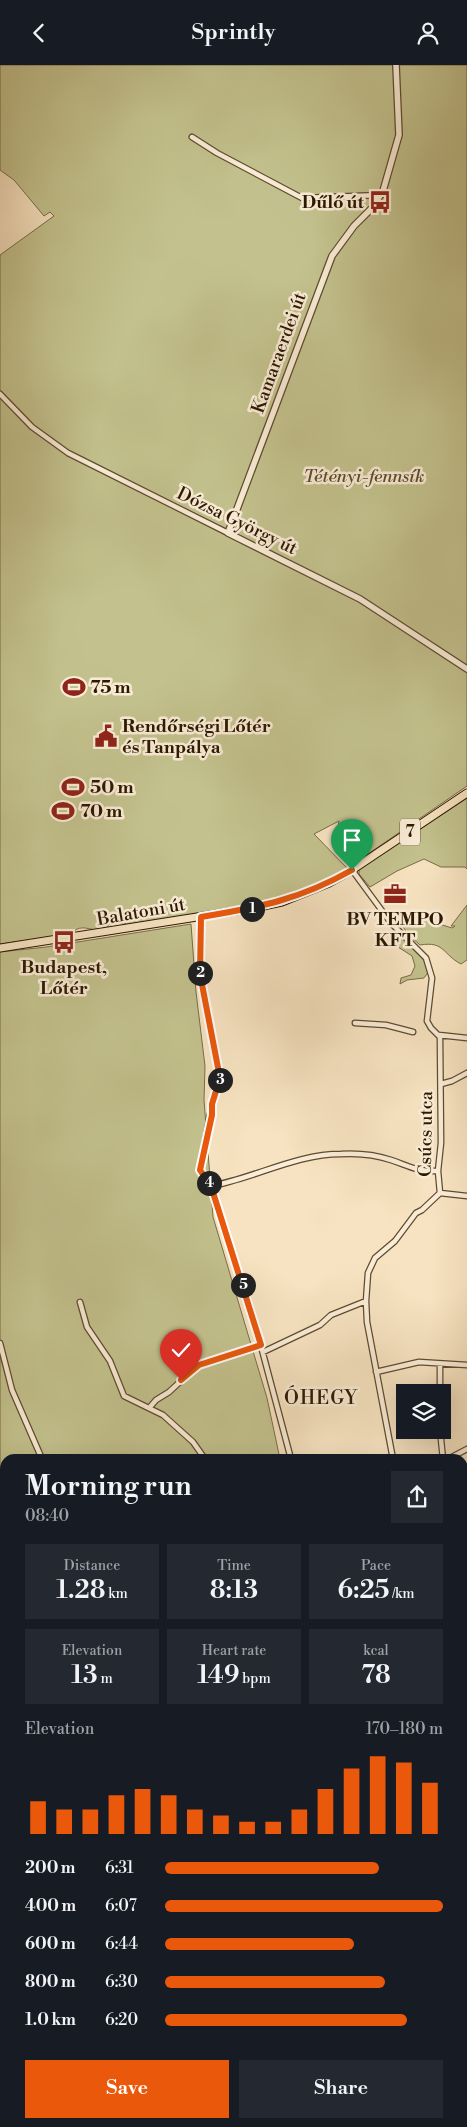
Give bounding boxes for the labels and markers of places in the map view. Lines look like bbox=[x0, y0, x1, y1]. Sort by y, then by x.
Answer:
bus stop icon: Dűlő út bbox=[367, 189, 393, 215]
place label: Dűlő út bbox=[302, 191, 365, 214]
sports icon: 75 m bbox=[61, 674, 87, 700]
place label: 75 m bbox=[90, 676, 131, 699]
place label: Rendőrségi Lőtér és Tanpálya bbox=[122, 715, 271, 759]
public building icon: Rendőrségi Lőtér és Tanpálya bbox=[93, 723, 119, 749]
sports icon: 50 m bbox=[60, 774, 86, 800]
place label: 50 m bbox=[90, 776, 134, 799]
sports icon: 70 m bbox=[50, 798, 76, 824]
place label: 70 m bbox=[80, 800, 123, 823]
pin bbox=[331, 819, 373, 870]
office icon: BV TEMPO KFT bbox=[382, 881, 408, 907]
pin: 1 bbox=[240, 897, 264, 921]
place label: BV TEMPO KFT bbox=[346, 908, 444, 952]
bus stop icon: Budapest, Lőtér bbox=[51, 929, 77, 955]
place label: Budapest, Lőtér bbox=[21, 956, 107, 1000]
pin: 2 bbox=[188, 961, 212, 985]
pin: 3 bbox=[208, 1067, 232, 1093]
pin: 4 bbox=[196, 1171, 222, 1195]
pin: 5 bbox=[230, 1273, 256, 1297]
pin bbox=[160, 1329, 202, 1380]

